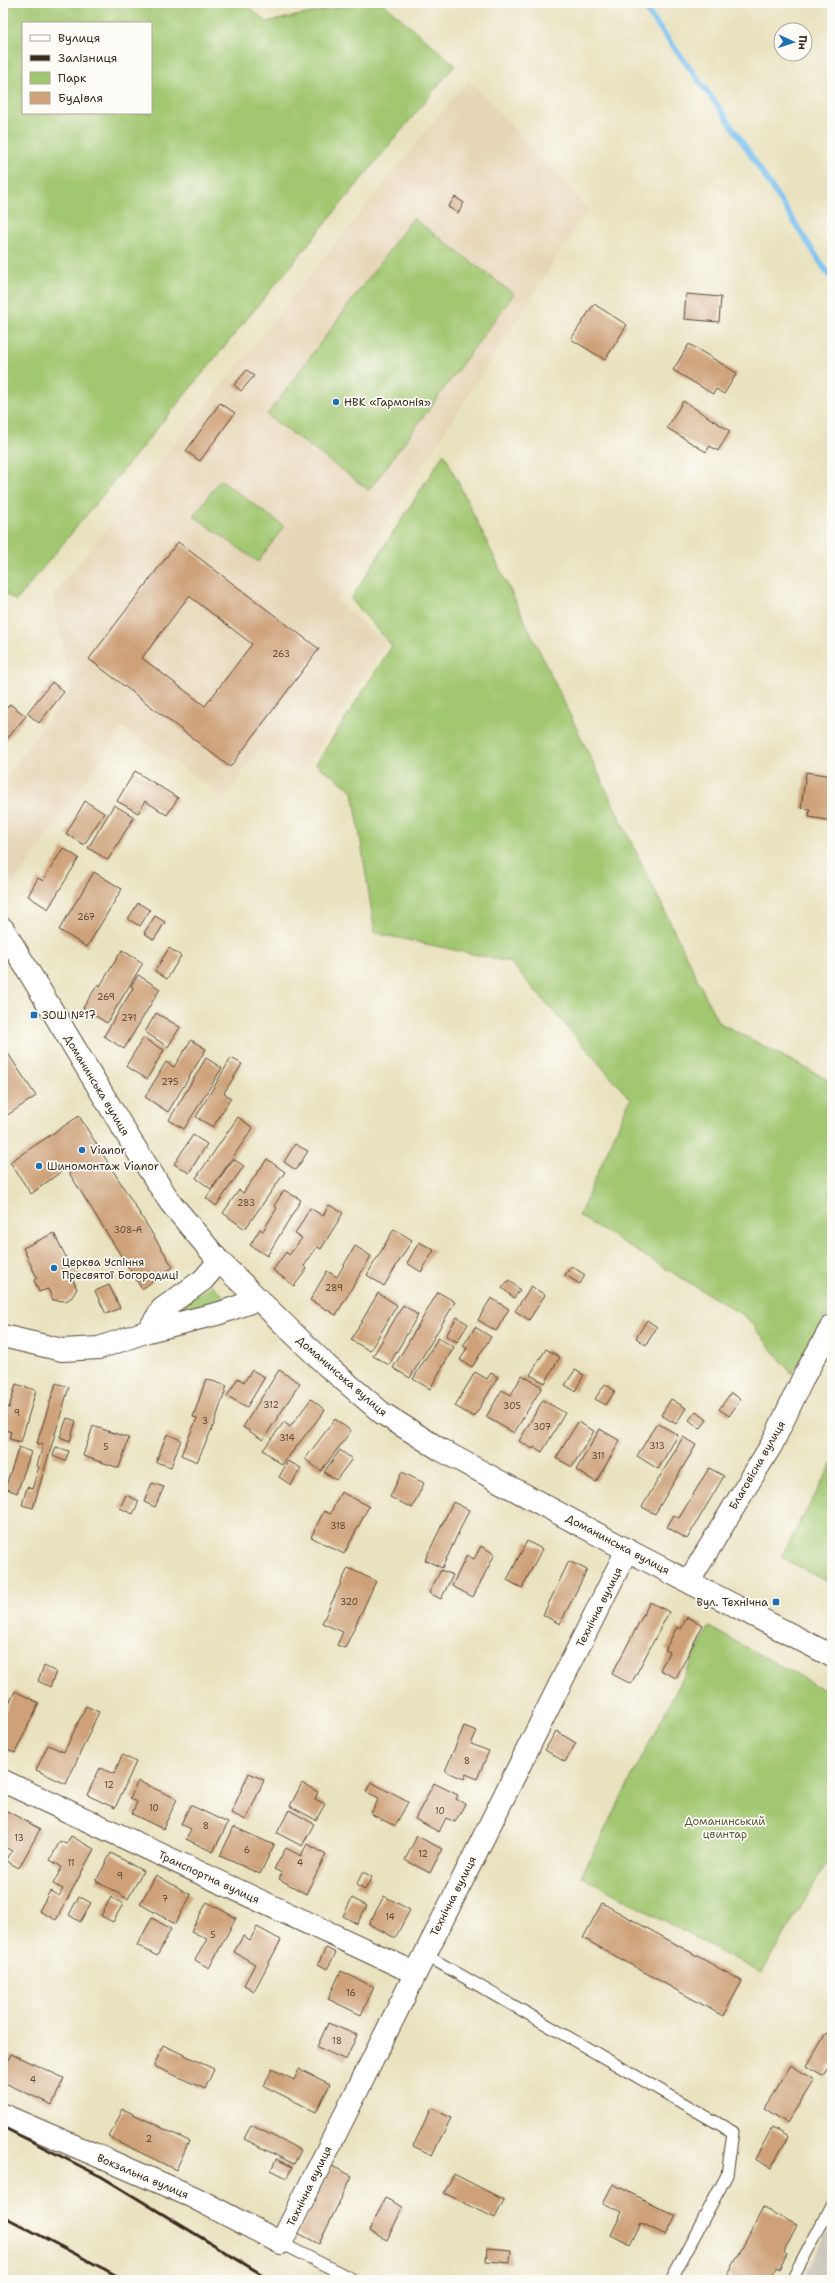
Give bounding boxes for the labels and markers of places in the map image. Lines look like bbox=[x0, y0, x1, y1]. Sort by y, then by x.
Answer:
place label: НВК «Гармонія» bbox=[344, 395, 431, 410]
marker: НВК «Гармонія» bbox=[331, 397, 341, 407]
place label: ЗОШ №17 bbox=[42, 1008, 96, 1023]
marker: ЗОШ №17 bbox=[29, 1010, 39, 1020]
place label: Vianor bbox=[90, 1143, 126, 1158]
marker: Vianor bbox=[77, 1145, 87, 1155]
place label: Шиномонтаж Vianor bbox=[47, 1159, 159, 1174]
marker: Шиномонтаж Vianor bbox=[34, 1161, 44, 1171]
place label: Церква Успіння Пресвятої Богородиці bbox=[62, 1255, 179, 1283]
marker: Церква Успіння Пресвятої Богородиці bbox=[49, 1263, 59, 1273]
place label: Вул. Технічна bbox=[697, 1595, 768, 1610]
marker: Вул. Технічна bbox=[771, 1597, 781, 1607]

